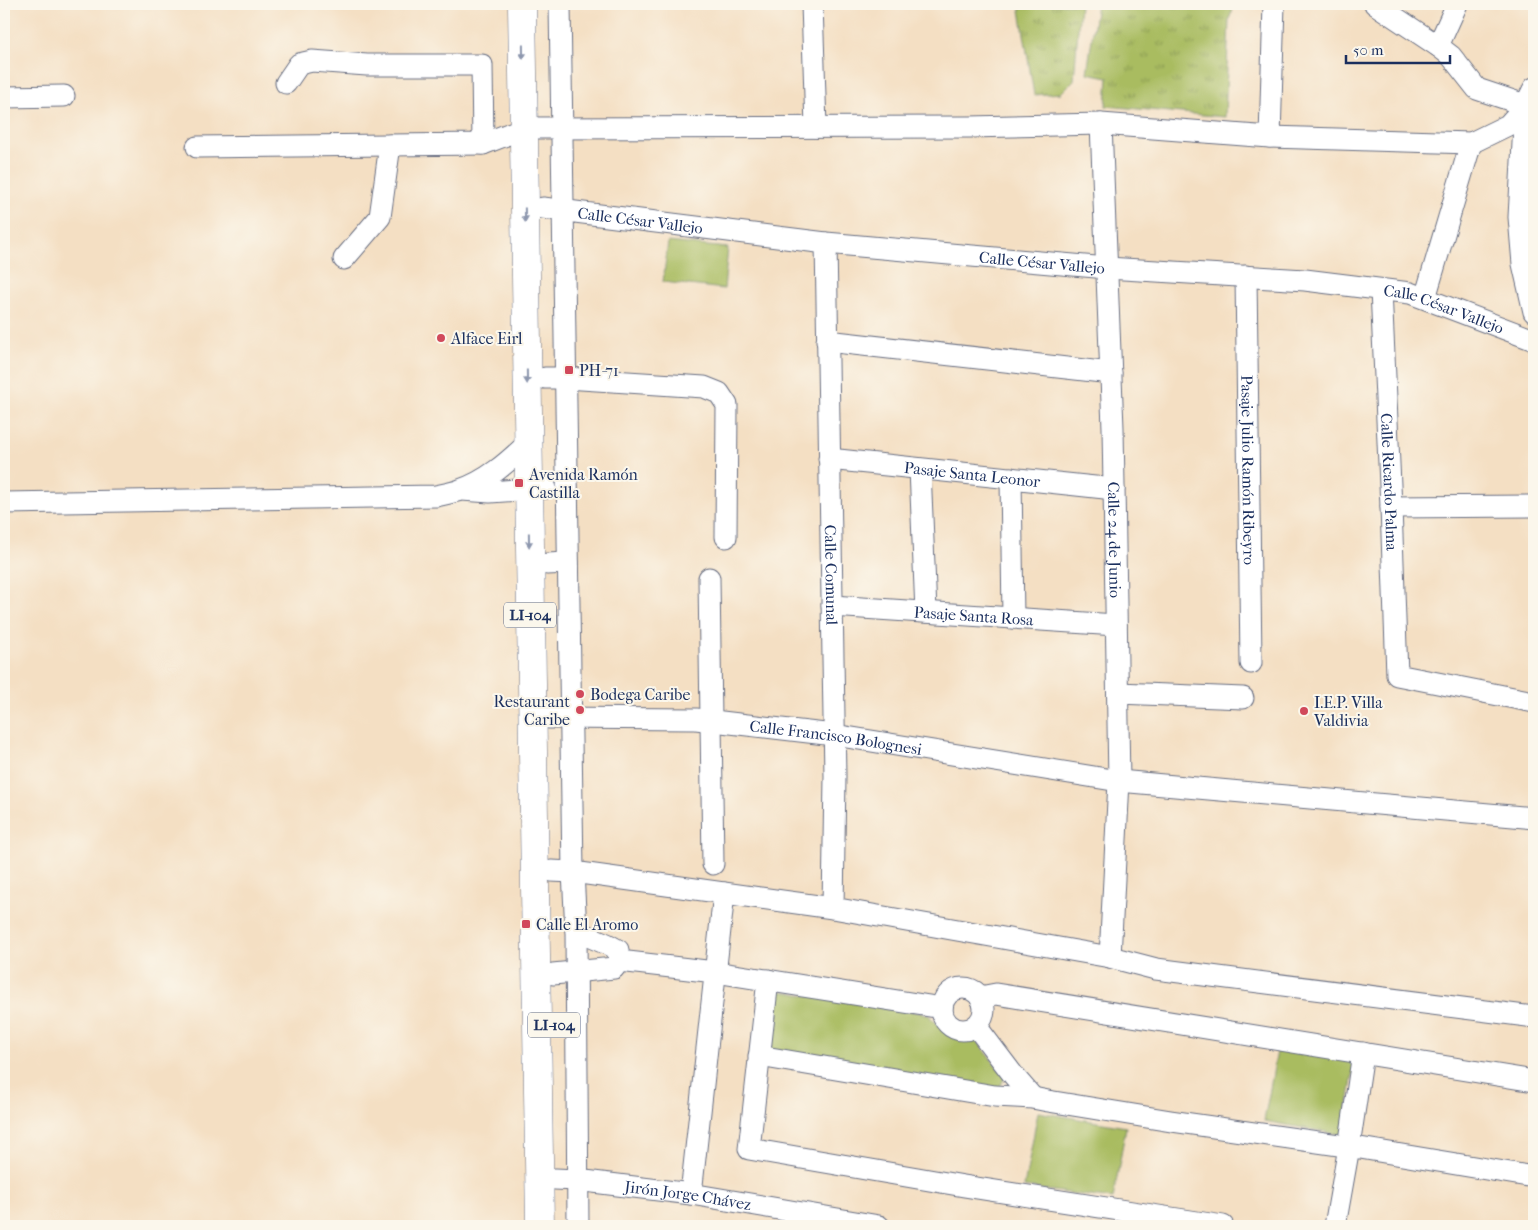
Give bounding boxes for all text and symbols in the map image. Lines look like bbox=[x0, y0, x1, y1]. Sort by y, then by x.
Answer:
scale bar bbox=[1346, 32, 1449, 64]
text: 50 m bbox=[1353, 41, 1384, 59]
one-way arrow bbox=[519, 45, 527, 61]
street label: Calle César Vallejo bbox=[576, 203, 704, 237]
one-way arrow bbox=[521, 207, 529, 223]
street label: Calle César Vallejo bbox=[978, 247, 1106, 277]
street label: Calle César Vallejo bbox=[1382, 280, 1507, 337]
place label: Alface Eirl bbox=[450, 329, 523, 348]
marker: Alface Eirl bbox=[435, 332, 447, 344]
place label: PH-71 bbox=[579, 361, 619, 380]
marker: PH-71 bbox=[563, 364, 575, 376]
one-way arrow bbox=[523, 370, 531, 386]
street label: Pasaje Julio Ramón Ribeyro bbox=[1238, 375, 1259, 565]
street label: Calle Ricardo Palma bbox=[1377, 412, 1402, 552]
street label: Pasaje Santa Leonor bbox=[903, 457, 1041, 491]
place label: Avenida Ramón Castilla bbox=[528, 465, 639, 502]
marker: Avenida Ramón Castilla bbox=[513, 477, 525, 489]
street label: Calle 24 de Junio bbox=[1104, 481, 1125, 598]
street label: Calle Comunal bbox=[821, 525, 842, 626]
one-way arrow bbox=[525, 532, 533, 548]
road number: LI-104 bbox=[504, 602, 556, 628]
street label: Pasaje Santa Rosa bbox=[913, 602, 1035, 629]
place label: Bodega Caribe bbox=[590, 685, 690, 704]
marker: Bodega Caribe bbox=[574, 688, 586, 700]
place label: Restaurant Caribe bbox=[494, 692, 570, 729]
place label: I.E.P. Villa Valdivia bbox=[1313, 693, 1383, 730]
marker: Restaurant Caribe bbox=[574, 704, 586, 716]
marker: I.E.P. Villa Valdivia bbox=[1298, 705, 1310, 717]
street label: Calle Francisco Bolognesi bbox=[749, 716, 924, 759]
place label: Calle El Aromo bbox=[536, 915, 638, 934]
marker: Calle El Aromo bbox=[520, 918, 532, 930]
road number: LI-104 bbox=[528, 1012, 580, 1038]
street label: Jirón Jorge Chávez bbox=[622, 1176, 753, 1214]

